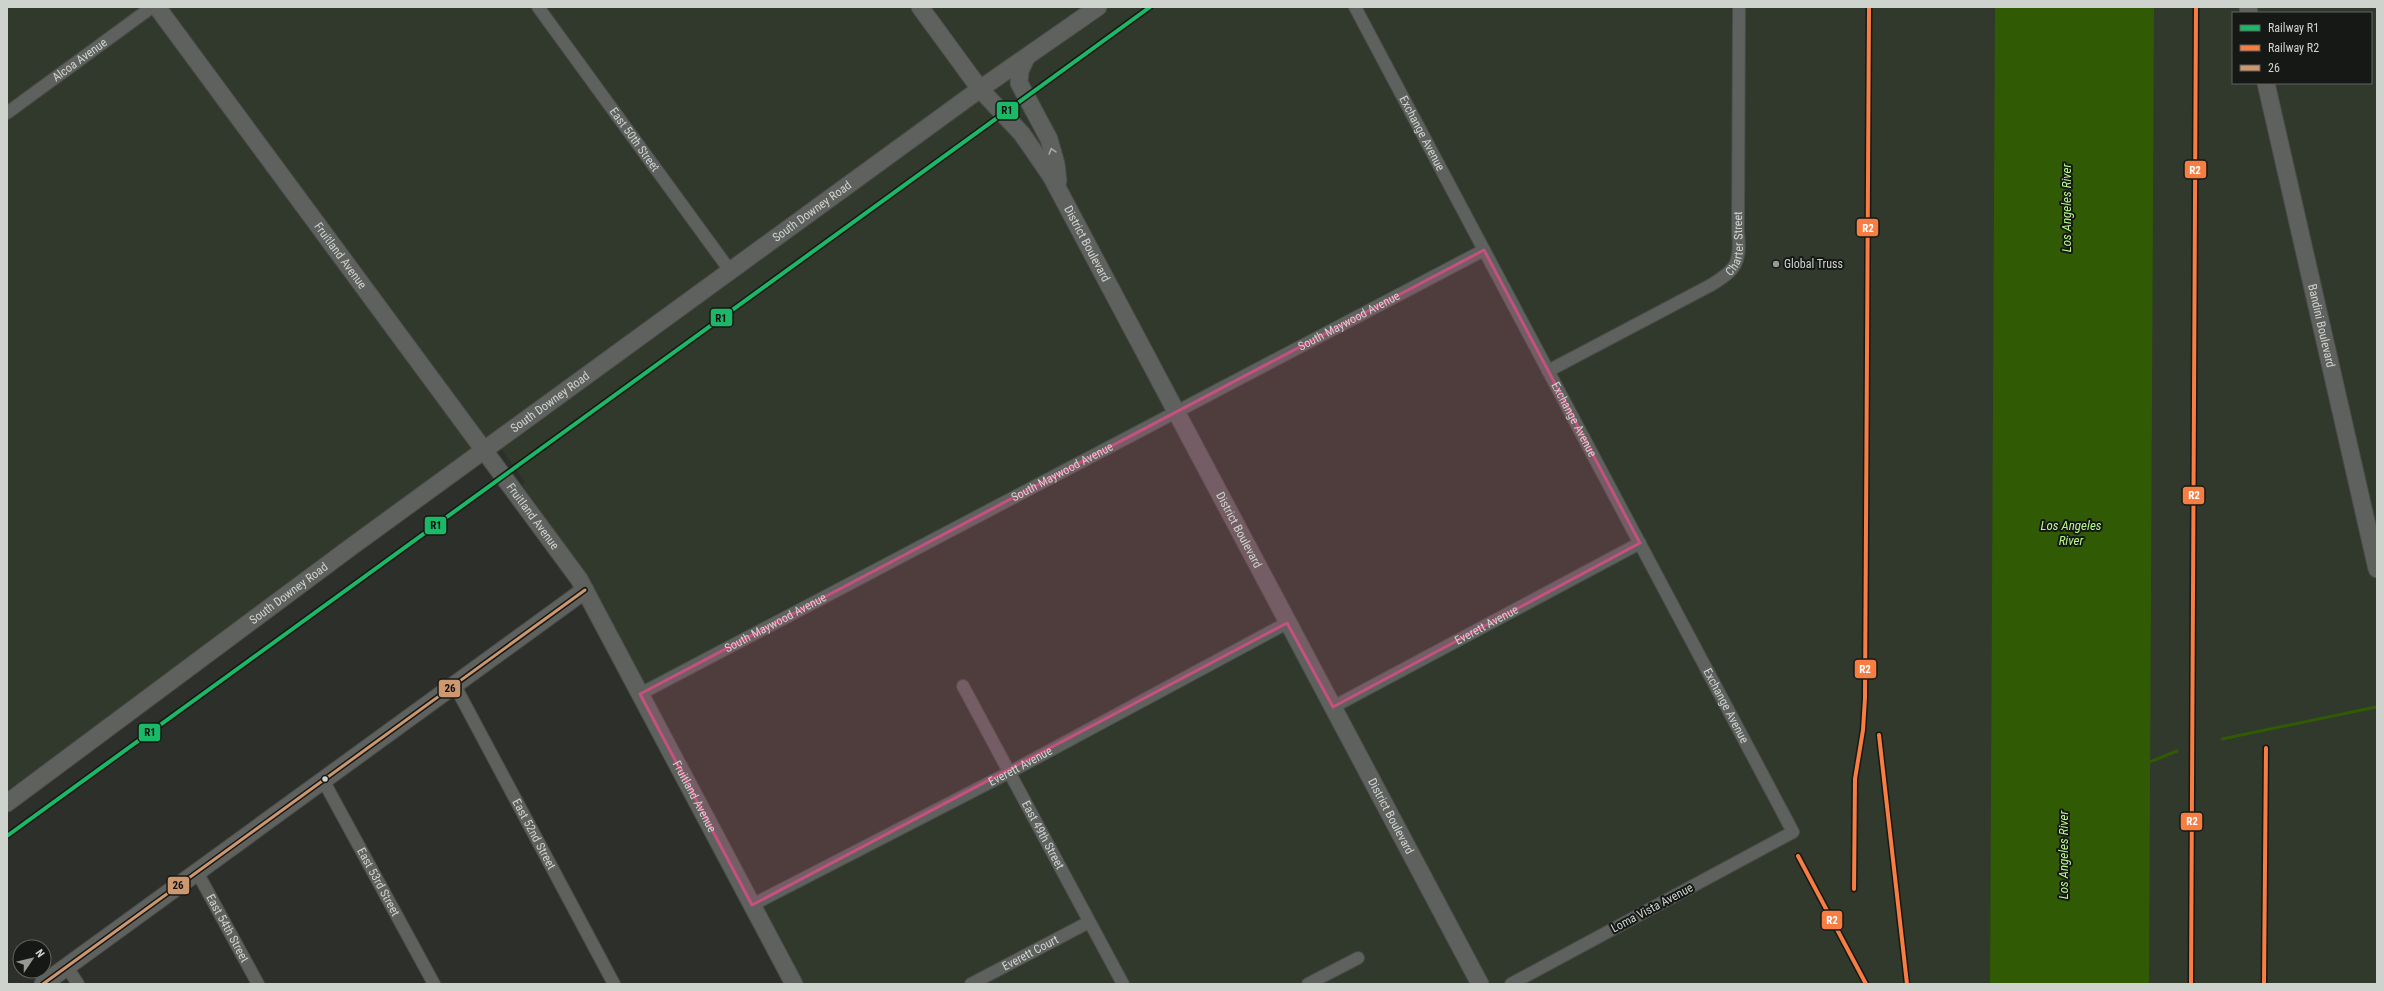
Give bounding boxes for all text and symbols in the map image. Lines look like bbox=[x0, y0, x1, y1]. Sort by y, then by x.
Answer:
legend bbox=[2232, 12, 2372, 84]
text: Railway R1 bbox=[2268, 21, 2319, 35]
street label: Alcoa Avenue bbox=[50, 35, 110, 85]
text: Railway R2 bbox=[2268, 41, 2319, 55]
text: 26 bbox=[2268, 61, 2280, 75]
street label: Exchange Avenue bbox=[1396, 93, 1448, 174]
line badge: R1 bbox=[996, 101, 1019, 120]
text: R1 bbox=[1001, 104, 1013, 117]
street label: East 50th Street bbox=[607, 105, 663, 175]
one-way arrow bbox=[1048, 148, 1057, 155]
line badge: R2 bbox=[2184, 160, 2207, 179]
water label: Los Angeles River bbox=[2059, 162, 2074, 252]
text: R2 bbox=[2189, 164, 2201, 177]
street label: South Downey Road bbox=[770, 178, 854, 245]
street label: District Boulevard bbox=[1061, 203, 1113, 284]
street label: Charter Street bbox=[1722, 211, 1746, 279]
line badge: R2 bbox=[1856, 218, 1879, 237]
street label: Fruitland Avenue bbox=[311, 220, 370, 292]
text: R2 bbox=[1862, 222, 1874, 235]
place label: Global Truss bbox=[1784, 257, 1843, 271]
marker: Global Truss bbox=[1771, 259, 1781, 269]
street label: Bandini Boulevard bbox=[2305, 283, 2338, 369]
street label: South Maywood Avenue bbox=[1296, 288, 1403, 354]
line badge: R1 bbox=[710, 308, 733, 327]
text: R1 bbox=[715, 312, 727, 325]
street label: South Downey Road bbox=[508, 369, 592, 435]
street label: Exchange Avenue bbox=[1548, 380, 1600, 460]
street label: South Maywood Avenue bbox=[1009, 439, 1116, 504]
street label: Fruitland Avenue bbox=[504, 480, 562, 553]
line badge: R2 bbox=[2182, 486, 2205, 505]
text: R2 bbox=[2188, 489, 2200, 502]
street label: District Boulevard bbox=[1213, 490, 1265, 570]
line badge: R1 bbox=[424, 516, 447, 535]
water label: Los Angeles River bbox=[2040, 518, 2102, 548]
text: R1 bbox=[430, 519, 442, 532]
street label: South Downey Road bbox=[247, 560, 331, 627]
street label: South Maywood Avenue bbox=[722, 590, 829, 655]
street label: Everett Avenue bbox=[1452, 602, 1521, 648]
line badge: R2 bbox=[1854, 659, 1877, 679]
text: R2 bbox=[1859, 663, 1871, 676]
street label: Exchange Avenue bbox=[1700, 666, 1752, 746]
line badge: 26 bbox=[438, 679, 461, 698]
text: 26 bbox=[444, 682, 456, 695]
line badge: R1 bbox=[138, 723, 161, 742]
text: R1 bbox=[144, 726, 156, 739]
street label: Everett Avenue bbox=[986, 743, 1055, 789]
street label: Fruitland Avenue bbox=[670, 758, 719, 835]
unlabelled marker bbox=[320, 774, 330, 784]
street label: District Boulevard bbox=[1365, 776, 1417, 857]
street label: East 52nd Street bbox=[509, 796, 559, 872]
street label: East 49th Street bbox=[1019, 798, 1067, 872]
water label: Los Angeles River bbox=[2056, 809, 2071, 899]
line badge: R2 bbox=[2180, 812, 2203, 831]
text: R2 bbox=[2186, 815, 2198, 828]
street label: East 53rd Street bbox=[354, 845, 403, 919]
line badge: 26 bbox=[167, 876, 190, 895]
text: 26 bbox=[172, 879, 184, 892]
street label: Loma Vista Avenue bbox=[1609, 880, 1696, 936]
street label: East 54th Street bbox=[203, 892, 252, 965]
line badge: R2 bbox=[1821, 910, 1843, 930]
text: R2 bbox=[1826, 914, 1838, 927]
street label: Everett Court bbox=[1000, 932, 1061, 973]
north arrow bbox=[12, 939, 52, 979]
text: N bbox=[33, 947, 47, 960]

